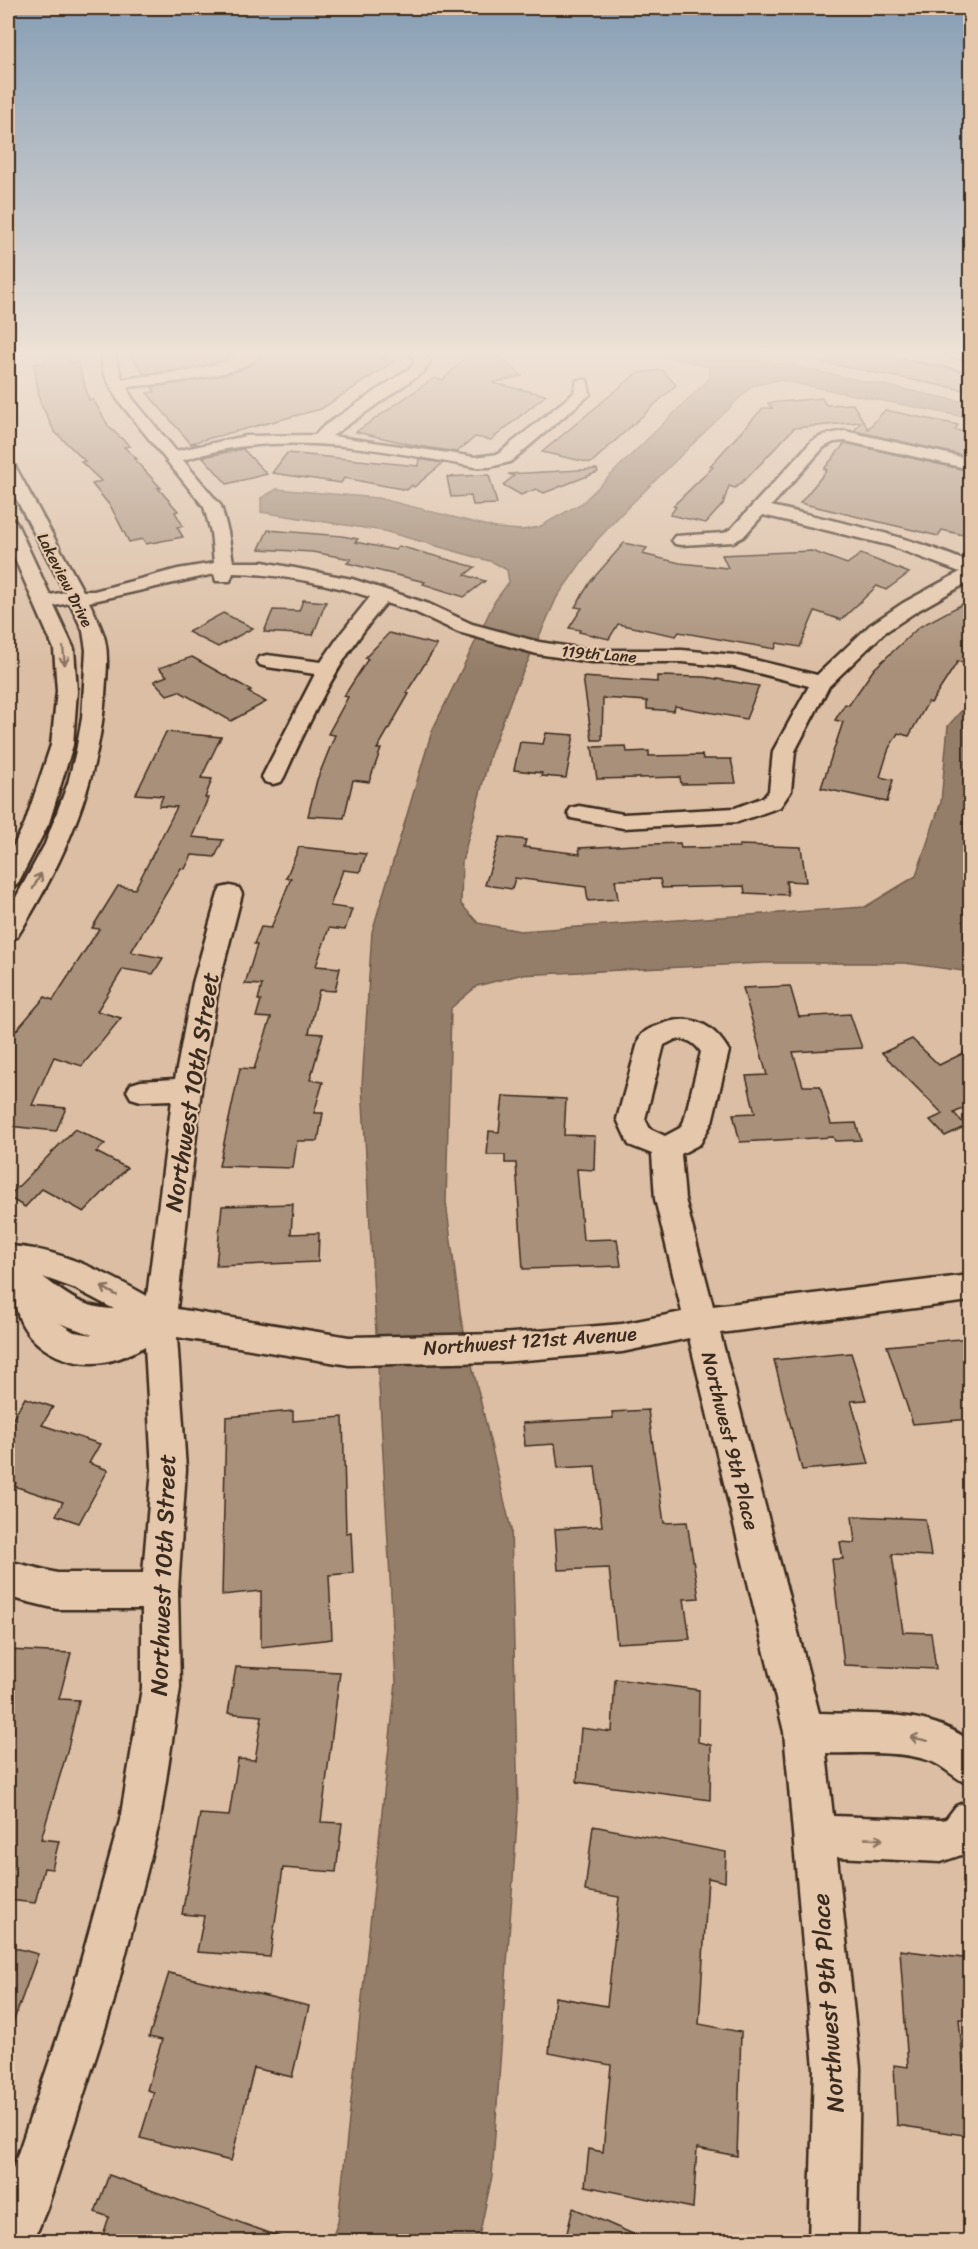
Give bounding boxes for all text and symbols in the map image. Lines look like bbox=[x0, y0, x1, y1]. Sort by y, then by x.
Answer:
street label: Lakeview Drive bbox=[29, 527, 101, 633]
street label: 119th Lane bbox=[560, 636, 638, 672]
one-way arrow bbox=[59, 646, 70, 666]
one-way arrow bbox=[31, 873, 43, 890]
street label: Northwest 10th Street bbox=[152, 969, 232, 1215]
one-way arrow bbox=[101, 1285, 118, 1297]
street label: Northwest 121st Avenue bbox=[422, 1316, 638, 1366]
street label: Northwest 9th Place bbox=[691, 1348, 769, 1534]
street label: Northwest 10th Street bbox=[138, 1453, 188, 1697]
one-way arrow bbox=[910, 1732, 929, 1744]
one-way arrow bbox=[864, 1834, 884, 1845]
street label: Northwest 9th Place bbox=[799, 1892, 857, 2114]

